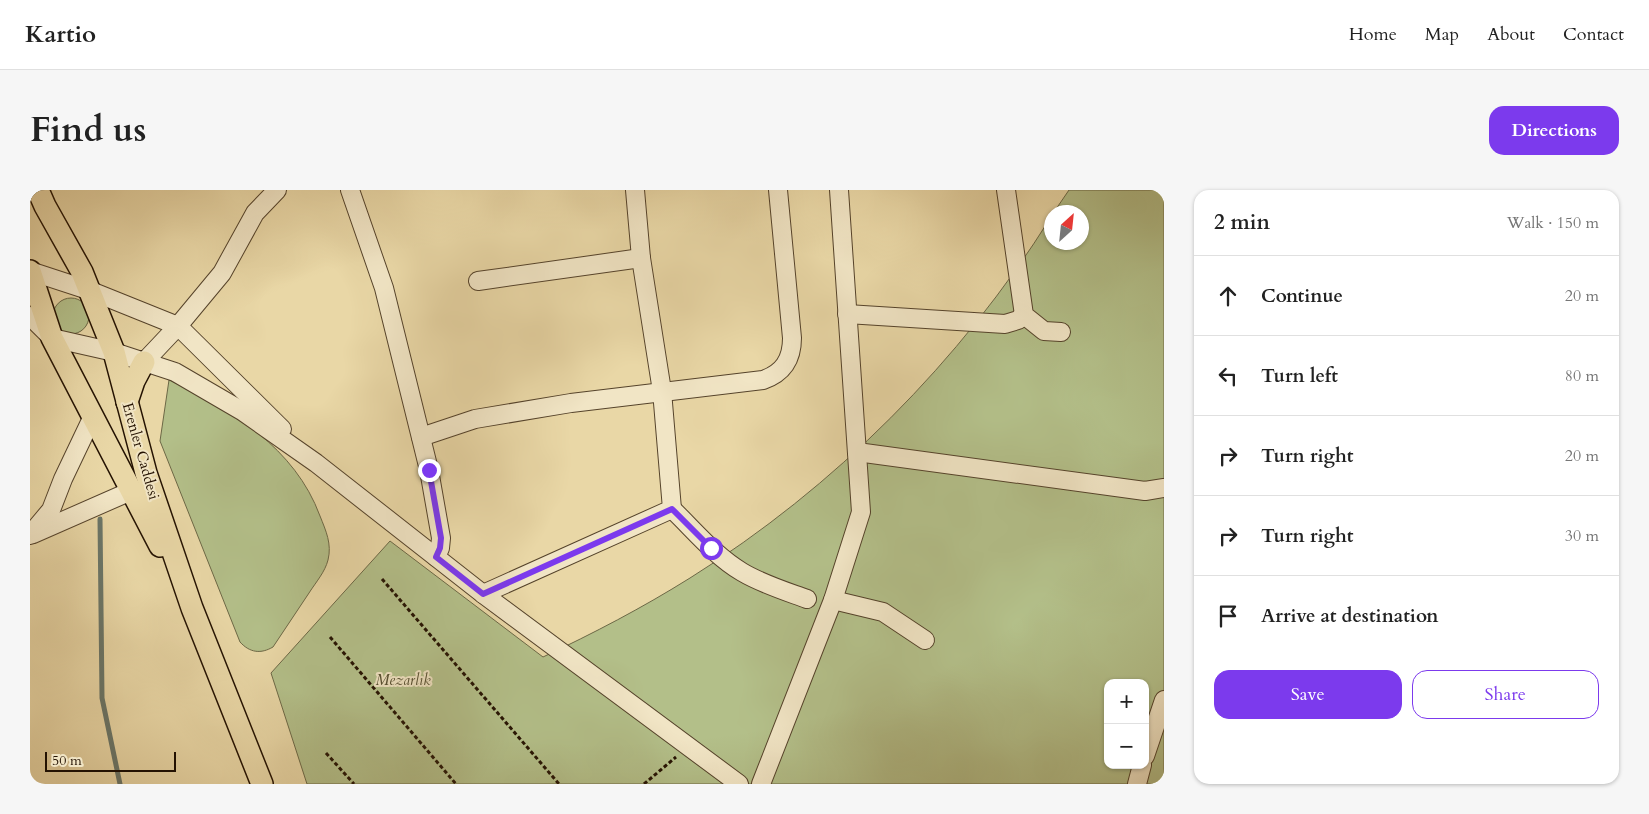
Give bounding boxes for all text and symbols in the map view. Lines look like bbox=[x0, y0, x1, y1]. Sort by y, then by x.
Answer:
text: Kartio bbox=[25, 18, 96, 51]
text: Home bbox=[1349, 22, 1397, 47]
text: Map bbox=[1425, 22, 1459, 47]
text: About bbox=[1487, 22, 1535, 47]
text: Contact bbox=[1563, 22, 1624, 47]
text: Find us bbox=[30, 106, 146, 154]
button: Directions bbox=[1489, 106, 1619, 155]
north arrow bbox=[1044, 205, 1089, 250]
text: 2 min bbox=[1214, 208, 1270, 237]
text: Walk · 150 m bbox=[1507, 212, 1599, 234]
icon: ahead bbox=[1214, 282, 1242, 310]
text: Continue bbox=[1261, 283, 1343, 309]
text: 20 m bbox=[1565, 285, 1599, 307]
icon: left bbox=[1214, 362, 1242, 390]
text: Turn left bbox=[1261, 363, 1338, 389]
text: 80 m bbox=[1565, 365, 1599, 387]
street label: Erenler Caddesi bbox=[118, 400, 164, 502]
icon: right bbox=[1214, 442, 1242, 470]
text: Turn right bbox=[1261, 443, 1353, 469]
text: 20 m bbox=[1565, 445, 1599, 467]
route end bbox=[418, 459, 441, 482]
icon: right bbox=[1214, 522, 1242, 550]
text: Turn right bbox=[1261, 523, 1353, 549]
text: 30 m bbox=[1565, 525, 1599, 547]
route start bbox=[700, 537, 723, 560]
icon: arrive bbox=[1214, 602, 1242, 630]
text: Arrive at destination bbox=[1261, 603, 1438, 629]
park label: Mezarlık bbox=[375, 670, 431, 690]
button: Save bbox=[1214, 670, 1402, 719]
button: Share bbox=[1412, 670, 1599, 719]
map controls bbox=[1104, 679, 1149, 769]
button: + bbox=[1104, 679, 1149, 724]
button: − bbox=[1104, 724, 1149, 769]
scale bar bbox=[45, 749, 176, 772]
text: 50 m bbox=[52, 751, 82, 770]

